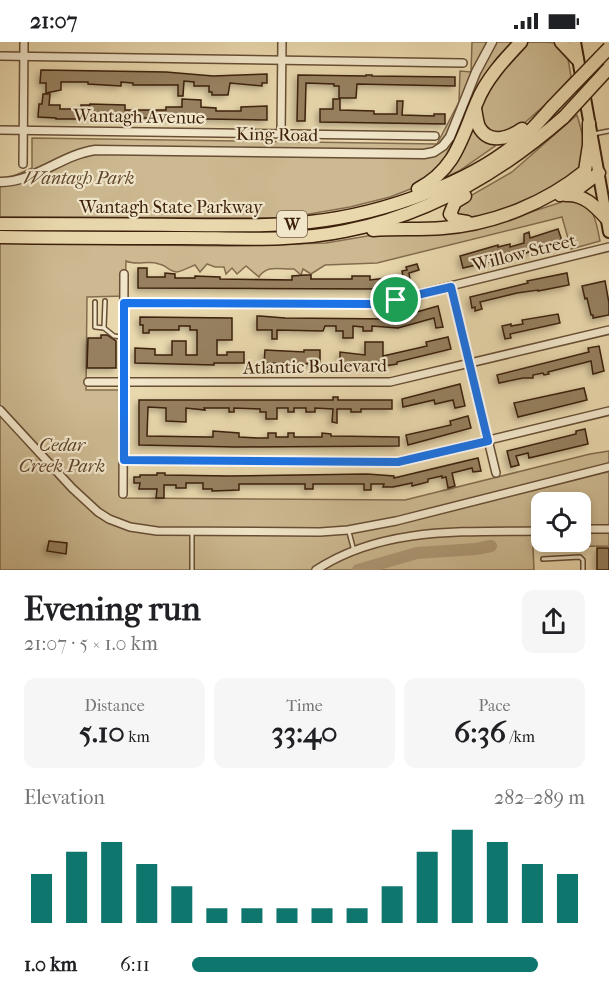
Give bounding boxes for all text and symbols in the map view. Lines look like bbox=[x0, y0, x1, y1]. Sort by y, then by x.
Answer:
text: 21:07 bbox=[30, 8, 77, 34]
street label: Wantagh Avenue bbox=[72, 105, 205, 129]
street label: King Road bbox=[236, 124, 319, 146]
park label: Wantagh Park bbox=[24, 168, 134, 189]
street label: Wantagh State Parkway bbox=[78, 197, 264, 218]
road number: W bbox=[277, 211, 307, 237]
street label: Willow Street bbox=[469, 230, 579, 276]
pin bbox=[370, 274, 421, 325]
icon: arrive bbox=[379, 283, 412, 316]
street label: Atlantic Boulevard bbox=[242, 355, 387, 379]
park label: Cedar Creek Park bbox=[19, 435, 105, 477]
map controls bbox=[531, 492, 591, 552]
button: locate bbox=[531, 492, 591, 552]
text: Evening run bbox=[24, 590, 201, 629]
button: share bbox=[522, 590, 585, 653]
text: 21:07 · 5 × 1.0 km bbox=[24, 632, 158, 655]
text: Distance bbox=[84, 696, 145, 715]
text: Time bbox=[286, 696, 323, 715]
text: Pace bbox=[479, 696, 510, 715]
text: 5.10 bbox=[79, 715, 125, 750]
text: 33:40 bbox=[271, 715, 338, 750]
text: 6:36 bbox=[454, 715, 506, 750]
text: km bbox=[125, 727, 150, 746]
text: /km bbox=[506, 727, 535, 746]
text: Elevation bbox=[24, 786, 105, 809]
text: 282–289 m bbox=[494, 786, 585, 809]
text: 1.0 km bbox=[24, 953, 77, 976]
text: 6:11 bbox=[120, 953, 150, 976]

